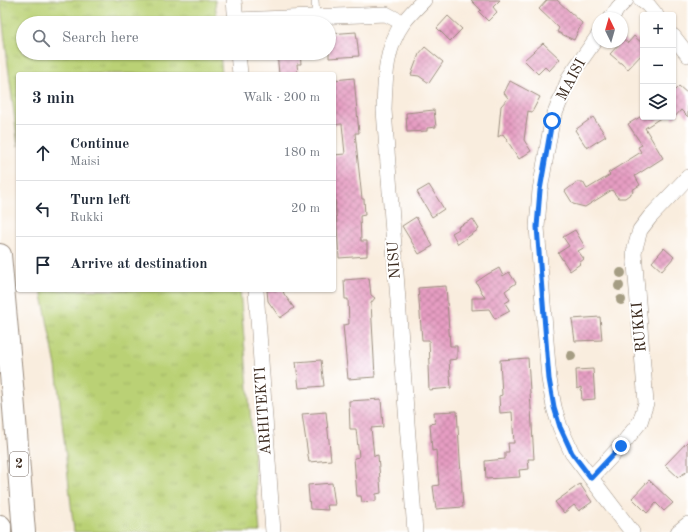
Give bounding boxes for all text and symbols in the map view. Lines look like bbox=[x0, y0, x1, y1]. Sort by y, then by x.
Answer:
north arrow bbox=[592, 12, 628, 48]
map controls bbox=[640, 12, 676, 120]
button: + bbox=[640, 12, 676, 48]
search box bbox=[16, 16, 336, 60]
icon: search bbox=[30, 27, 52, 49]
text: Search here bbox=[62, 31, 139, 46]
button: − bbox=[640, 48, 676, 84]
street label: MAISI bbox=[555, 56, 589, 103]
button: layers bbox=[640, 84, 676, 120]
text: 3 min bbox=[32, 90, 75, 107]
text: Walk · 200 m bbox=[243, 91, 320, 104]
route start bbox=[543, 112, 561, 130]
text: Continue bbox=[70, 137, 129, 152]
icon: ahead bbox=[32, 142, 54, 164]
text: 180 m bbox=[283, 146, 320, 159]
text: Maisi bbox=[70, 155, 100, 168]
text: Turn left bbox=[70, 193, 130, 208]
icon: left bbox=[32, 198, 54, 220]
text: 20 m bbox=[291, 202, 320, 215]
text: Rukki bbox=[70, 211, 103, 224]
street label: NISU bbox=[386, 240, 404, 280]
icon: arrive bbox=[32, 254, 54, 276]
text: Arrive at destination bbox=[70, 257, 208, 272]
street label: RUKKI bbox=[630, 301, 650, 353]
street label: ARHITEKTI bbox=[253, 366, 275, 456]
route end bbox=[612, 437, 630, 455]
road number: 2 bbox=[10, 452, 28, 476]

